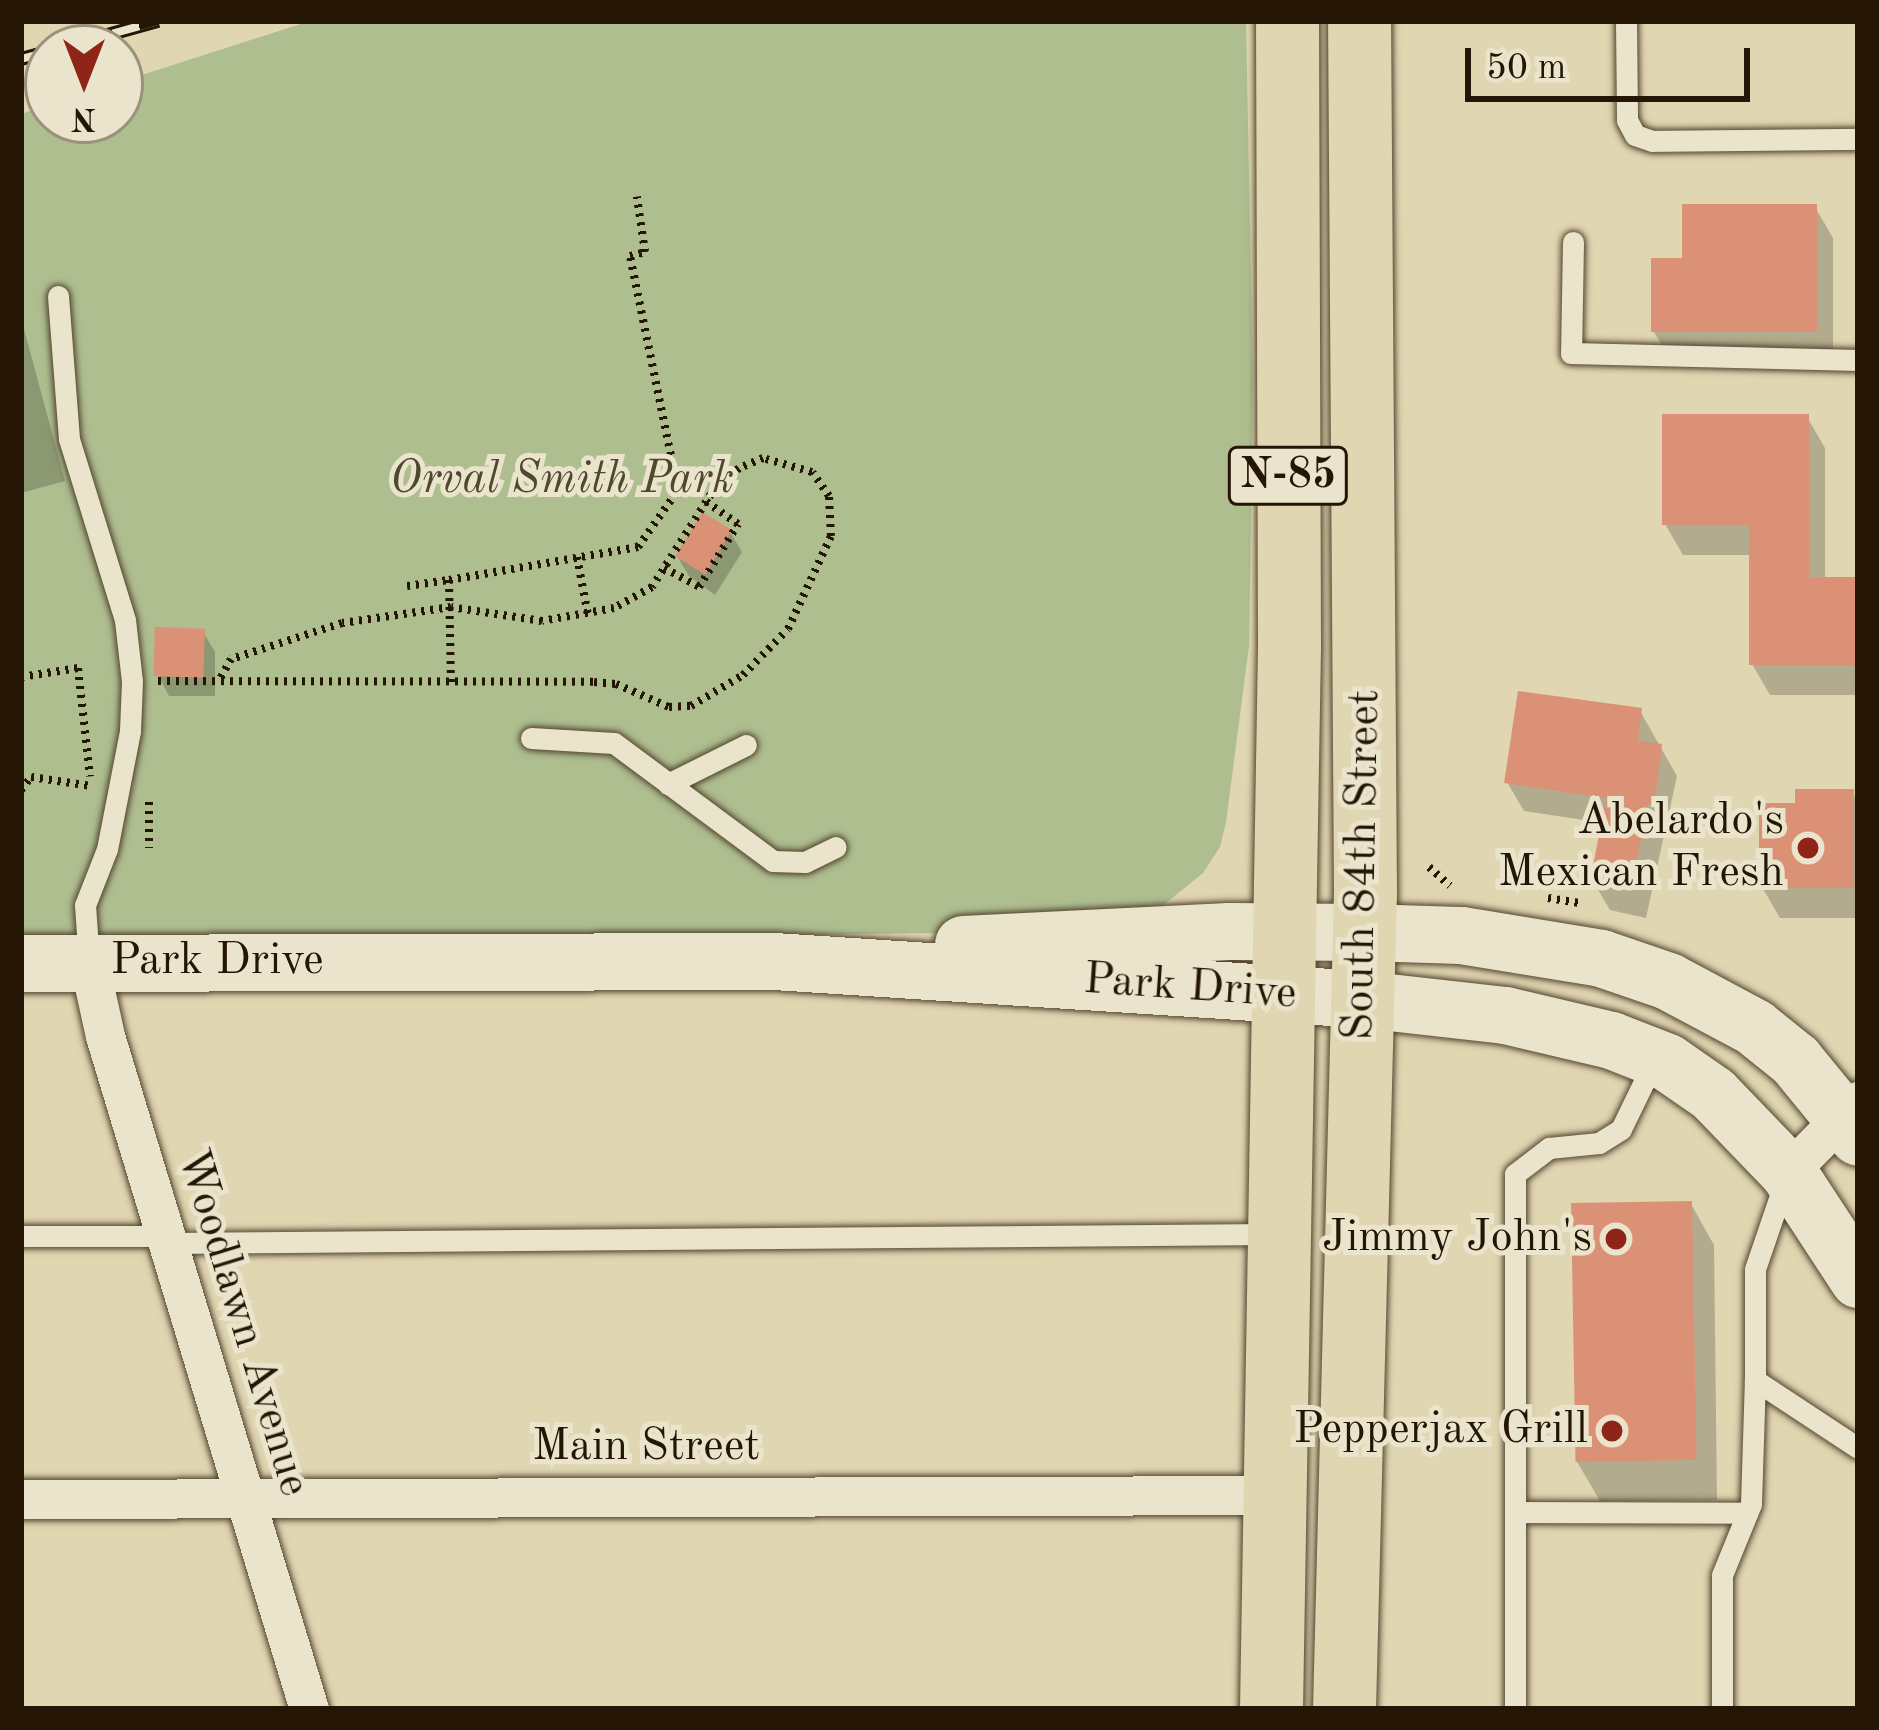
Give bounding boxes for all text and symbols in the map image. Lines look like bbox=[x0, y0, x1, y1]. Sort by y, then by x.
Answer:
north arrow bbox=[24, 24, 144, 144]
scale bar bbox=[1471, 24, 1756, 98]
text: 50 m bbox=[1486, 51, 1566, 87]
text: N bbox=[71, 101, 97, 134]
road number: N-85 bbox=[1225, 440, 1351, 512]
park label: Orval Smith Park bbox=[390, 454, 734, 508]
street label: South 84th Street bbox=[1333, 689, 1393, 1041]
place label: Abelardo's Mexican Fresh bbox=[1498, 795, 1784, 901]
marker: Abelardo's Mexican Fresh bbox=[1795, 835, 1821, 861]
street label: Park Drive bbox=[110, 935, 324, 989]
street label: Park Drive bbox=[1082, 954, 1298, 1022]
street label: Woodlawn Avenue bbox=[164, 1143, 320, 1503]
place label: Jimmy John's bbox=[1322, 1212, 1592, 1266]
marker: Jimmy John's bbox=[1603, 1226, 1629, 1252]
place label: Pepperjax Grill bbox=[1293, 1404, 1588, 1458]
marker: Pepperjax Grill bbox=[1599, 1418, 1625, 1444]
street label: Main Street bbox=[532, 1421, 760, 1475]

